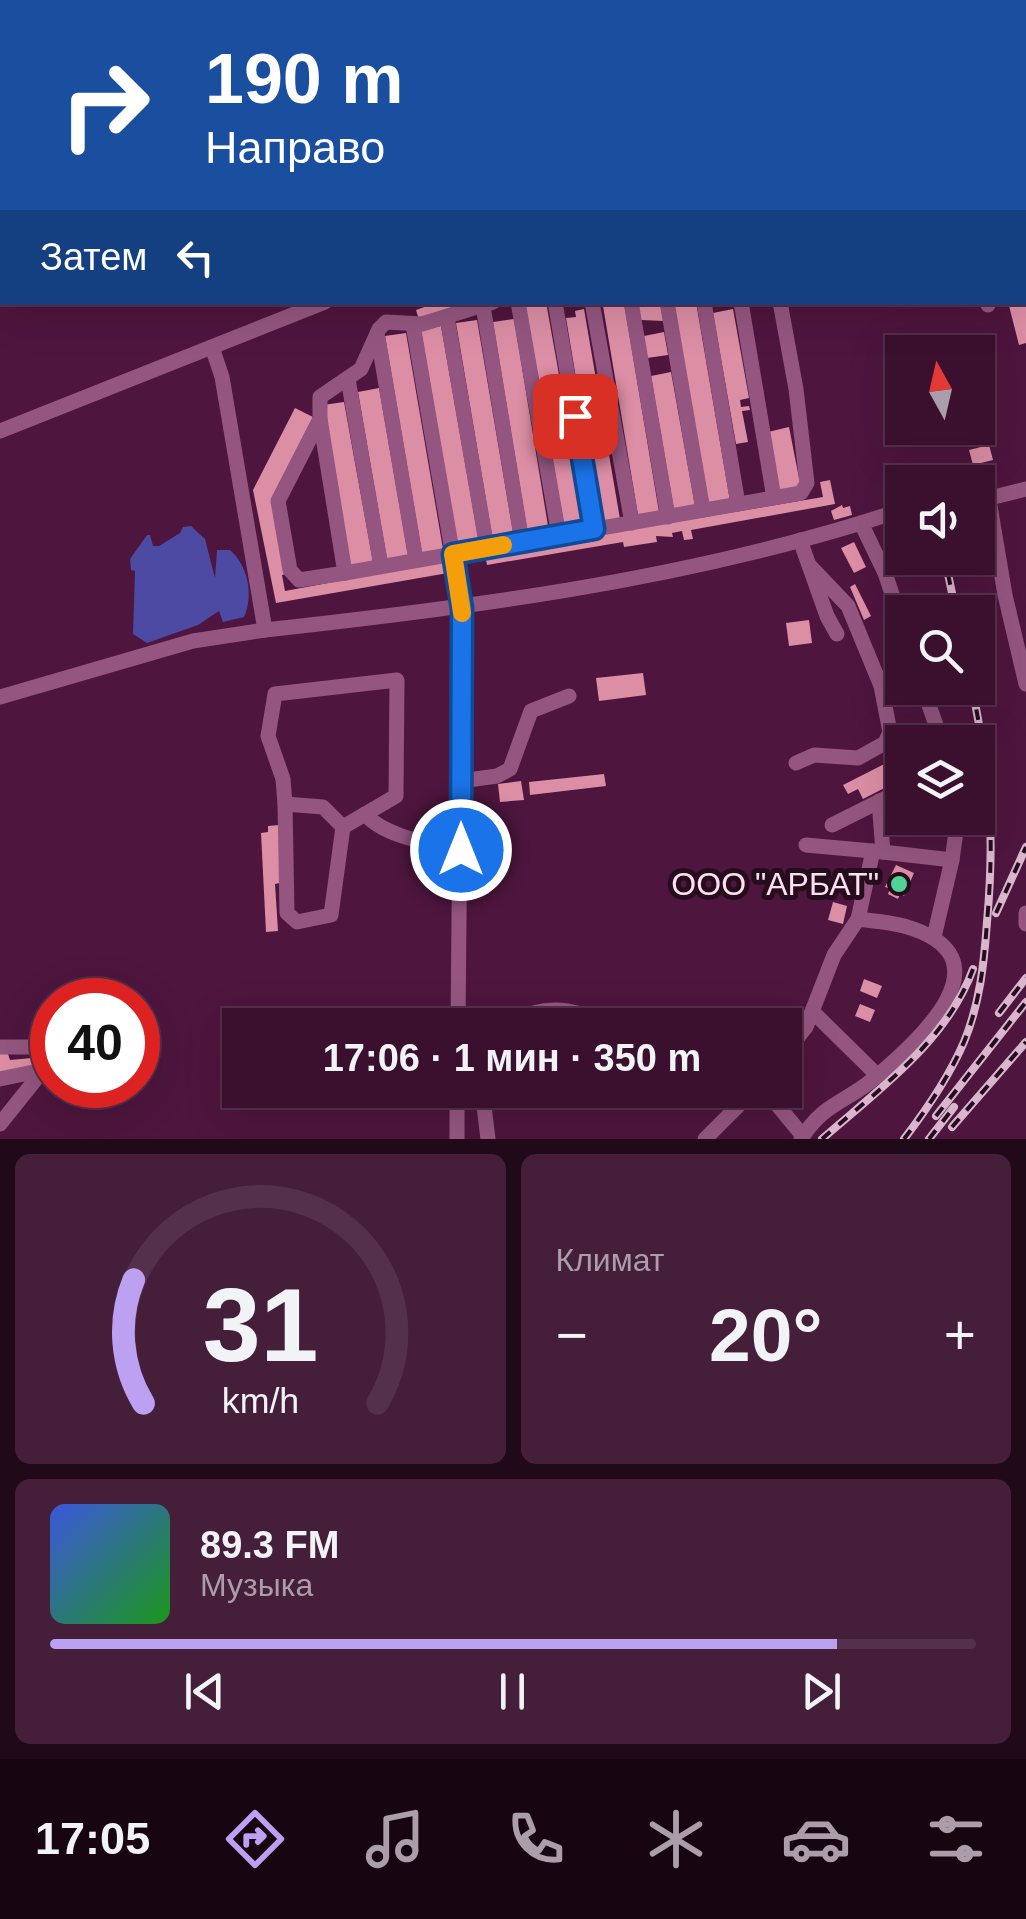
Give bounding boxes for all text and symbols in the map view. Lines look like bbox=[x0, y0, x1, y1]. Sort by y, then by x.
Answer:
icon: right bbox=[40, 40, 170, 170]
text: 190 m bbox=[205, 40, 403, 118]
text: Направо bbox=[205, 122, 385, 173]
icon: left bbox=[168, 230, 223, 285]
text: Затем bbox=[40, 236, 148, 278]
north arrow bbox=[885, 335, 995, 445]
map controls bbox=[885, 335, 995, 835]
pin bbox=[533, 374, 618, 459]
icon: arrive bbox=[548, 389, 603, 444]
button: sound bbox=[885, 465, 995, 575]
button: search bbox=[885, 595, 995, 705]
button: layers bbox=[885, 725, 995, 835]
position arrow bbox=[409, 798, 513, 902]
place label: ООО "АРБАТ" bbox=[671, 866, 879, 902]
marker: ООО "АРБАТ" bbox=[888, 873, 910, 895]
speed limit sign: 40 bbox=[30, 978, 160, 1108]
text: 17:06 · 1 мин · 350 m bbox=[323, 1037, 701, 1079]
text: Климат bbox=[556, 1242, 664, 1278]
text: 31 bbox=[202, 1267, 318, 1383]
text: 20° bbox=[709, 1293, 822, 1377]
text: − bbox=[556, 1304, 588, 1366]
text: + bbox=[944, 1304, 976, 1366]
text: km/h bbox=[222, 1381, 299, 1421]
text: 89.3 FM bbox=[200, 1524, 339, 1566]
text: Музыка bbox=[200, 1567, 313, 1603]
icon: previous bbox=[177, 1664, 232, 1719]
icon: pause bbox=[485, 1664, 540, 1719]
icon: next bbox=[794, 1664, 849, 1719]
icon: directions bbox=[220, 1804, 290, 1874]
icon: music bbox=[360, 1804, 430, 1874]
icon: phone bbox=[501, 1804, 571, 1874]
icon: climate bbox=[641, 1804, 711, 1874]
icon: car bbox=[781, 1804, 851, 1874]
icon: filters bbox=[921, 1804, 991, 1874]
text: 17:05 bbox=[35, 1813, 150, 1864]

